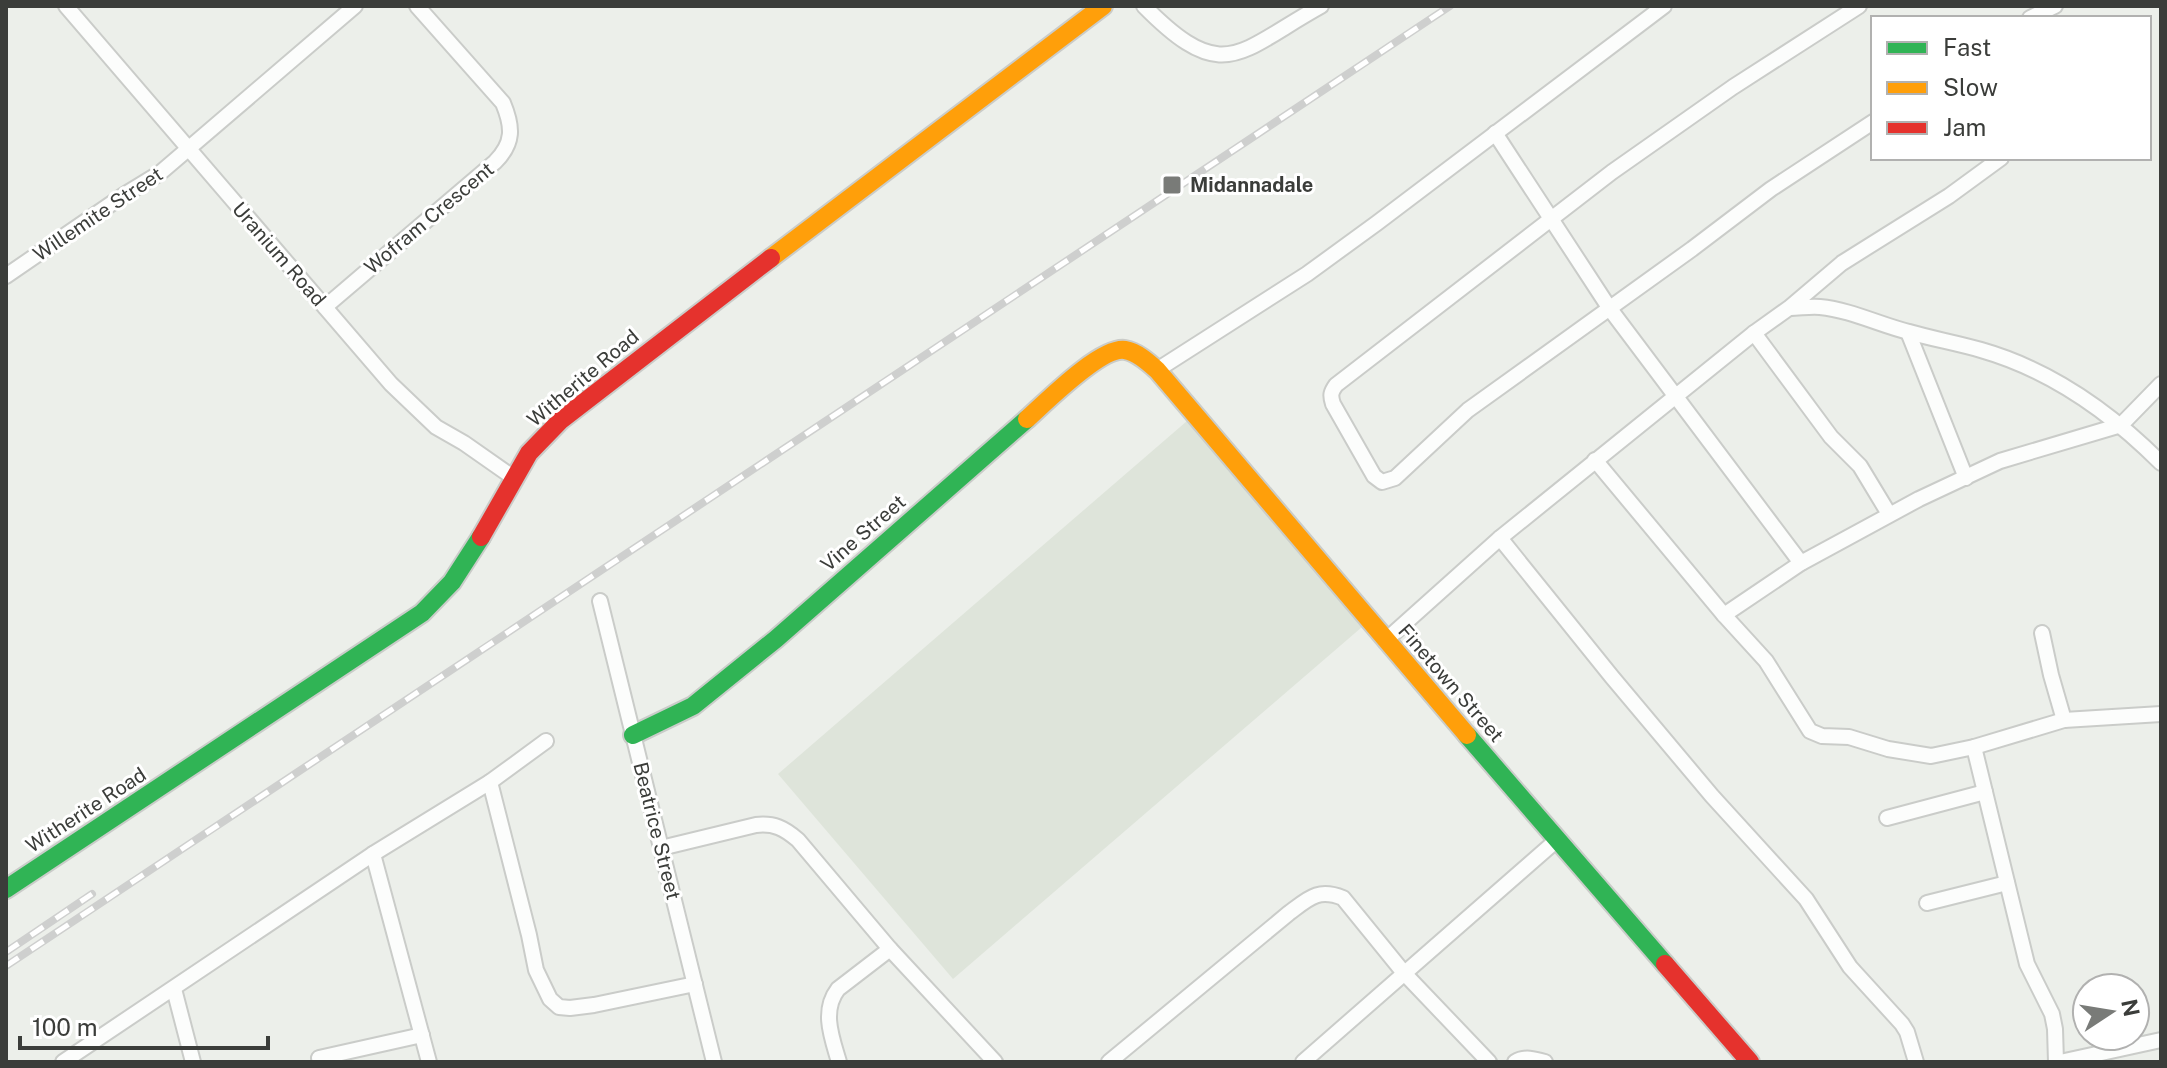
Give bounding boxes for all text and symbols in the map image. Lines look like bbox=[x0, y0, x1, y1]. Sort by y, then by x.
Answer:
legend bbox=[1871, 16, 2151, 160]
text: Fast bbox=[1943, 33, 1991, 61]
text: Slow bbox=[1943, 73, 1998, 101]
text: Jam bbox=[1943, 113, 1986, 141]
street label: Wofram Crescent bbox=[359, 157, 499, 279]
street label: Willemite Street bbox=[29, 162, 167, 266]
place label: Midannadale bbox=[1190, 173, 1313, 197]
marker: Midannadale bbox=[1161, 174, 1183, 196]
street label: Uranium Road bbox=[227, 197, 331, 311]
street label: Witherite Road bbox=[522, 324, 644, 432]
street label: Vine Street bbox=[816, 490, 910, 576]
street label: Finetown Street bbox=[1393, 619, 1509, 747]
street label: Beatrice Street bbox=[628, 760, 686, 902]
street label: Witherite Road bbox=[21, 762, 151, 858]
north arrow bbox=[2071, 972, 2151, 1052]
text: N bbox=[2116, 997, 2145, 1019]
scale bar bbox=[20, 1000, 268, 1050]
text: 100 m bbox=[32, 1013, 98, 1041]

